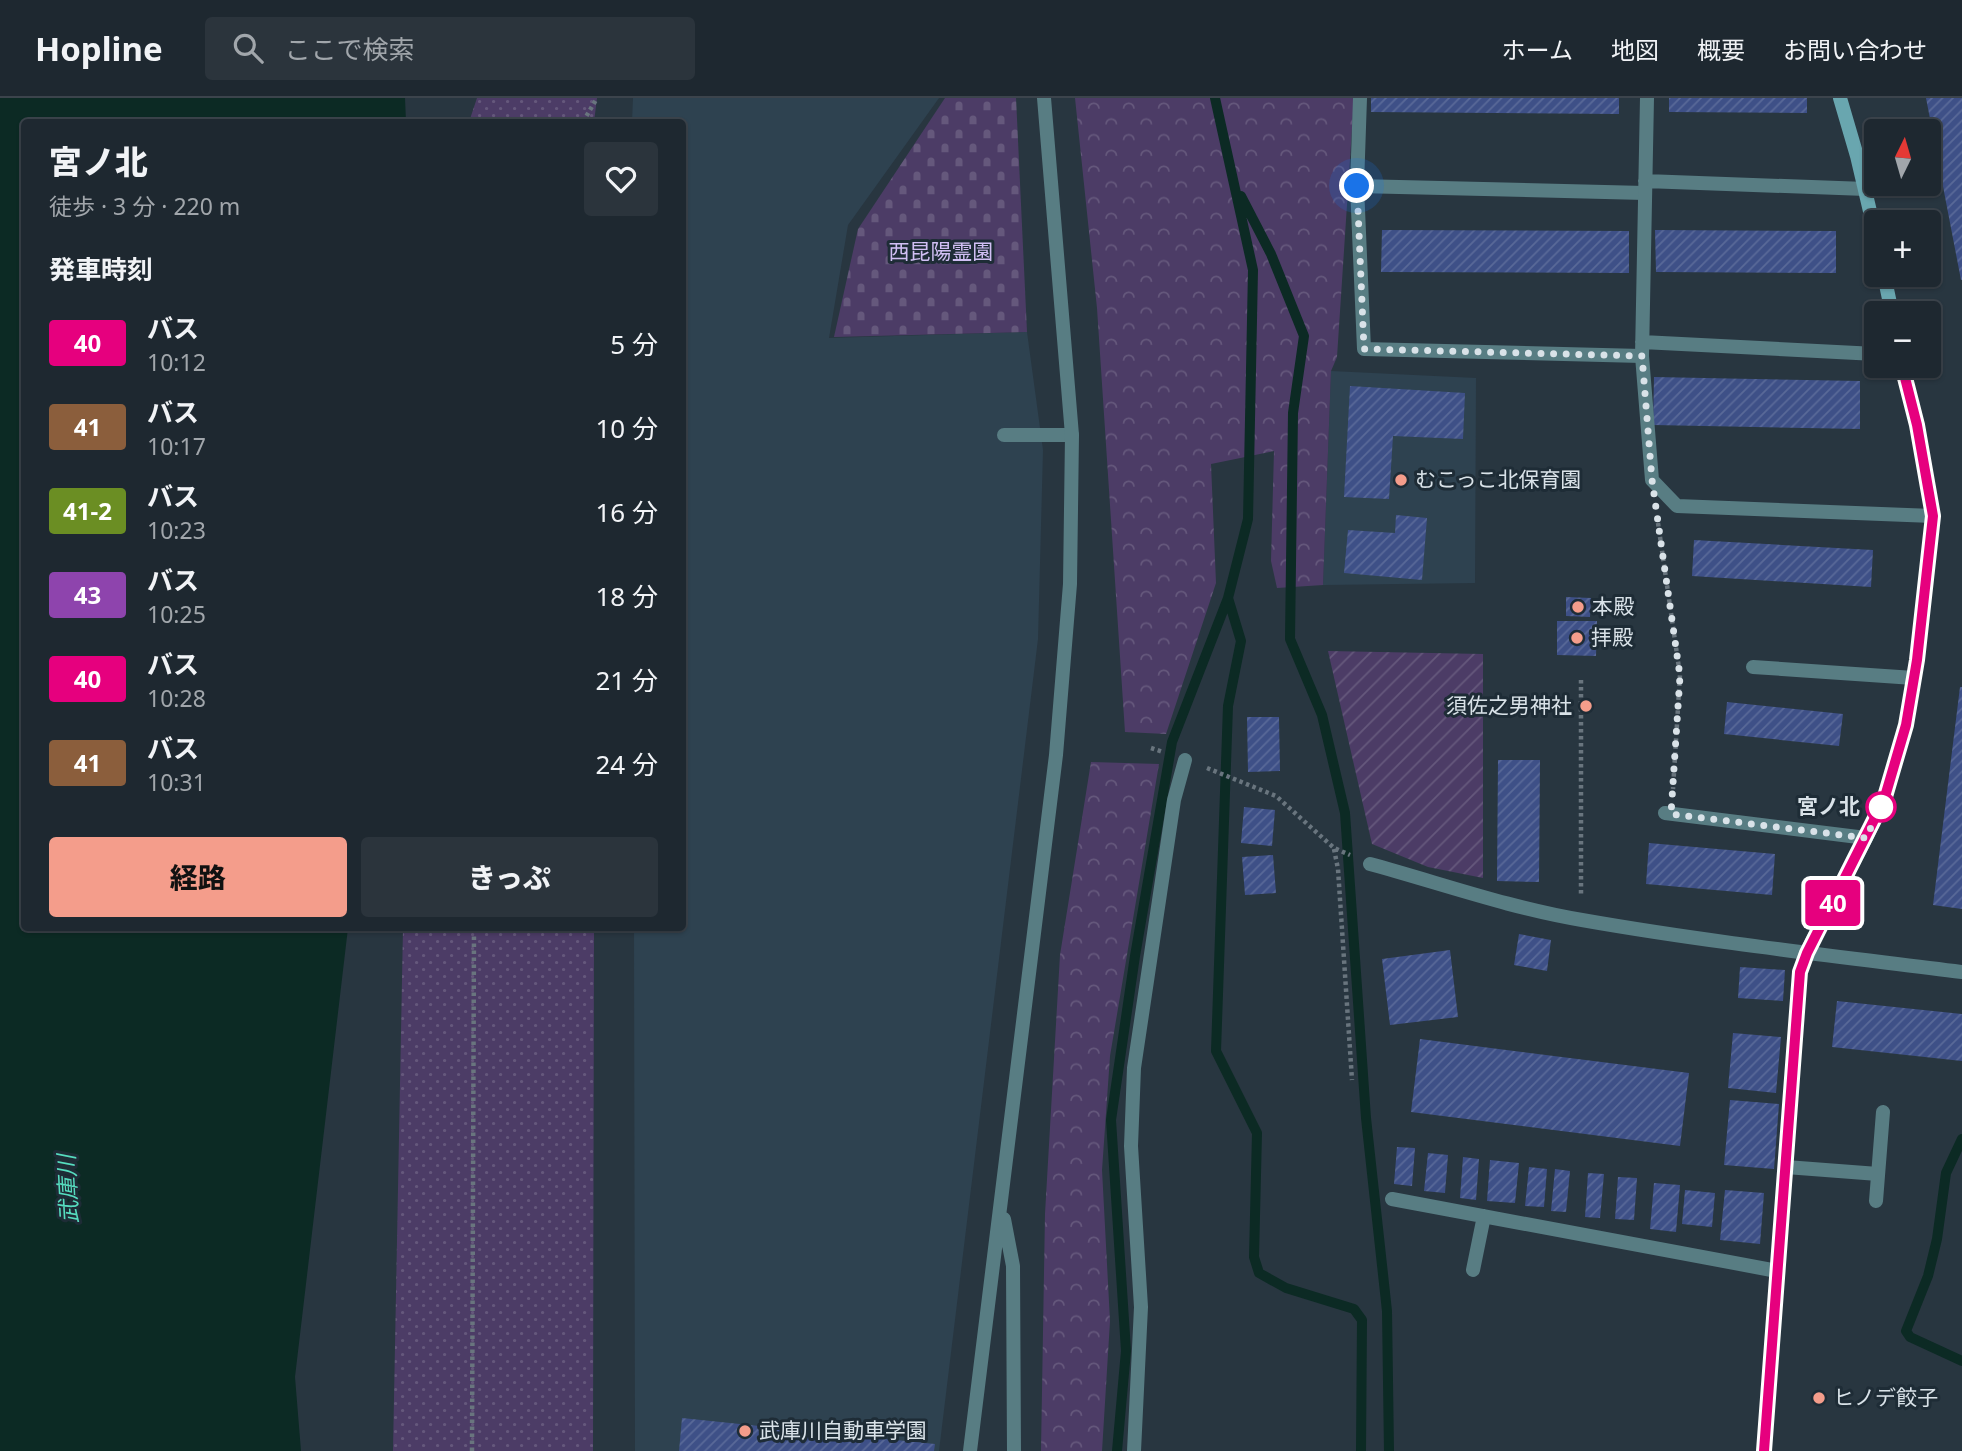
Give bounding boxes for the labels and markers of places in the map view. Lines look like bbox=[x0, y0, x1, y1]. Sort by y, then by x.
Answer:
place label: むこっこ北保育園 bbox=[1415, 465, 1582, 493]
marker: むこっこ北保育園 bbox=[1393, 472, 1409, 488]
place label: 本殿 bbox=[1592, 592, 1634, 620]
marker: 本殿 bbox=[1570, 599, 1586, 615]
place label: 拝殿 bbox=[1591, 623, 1633, 651]
marker: 拝殿 bbox=[1569, 630, 1585, 646]
place label: 須佐之男神社 bbox=[1446, 691, 1572, 719]
marker: 須佐之男神社 bbox=[1578, 698, 1594, 714]
place label: 宮ノ北 bbox=[1797, 792, 1860, 820]
marker: 宮ノ北 bbox=[1866, 792, 1896, 822]
place label: ヒノデ餃子 bbox=[1833, 1383, 1938, 1411]
marker: ヒノデ餃子 bbox=[1811, 1390, 1827, 1406]
place label: 武庫川自動車学園 bbox=[759, 1416, 927, 1444]
marker: 武庫川自動車学園 bbox=[737, 1423, 753, 1439]

